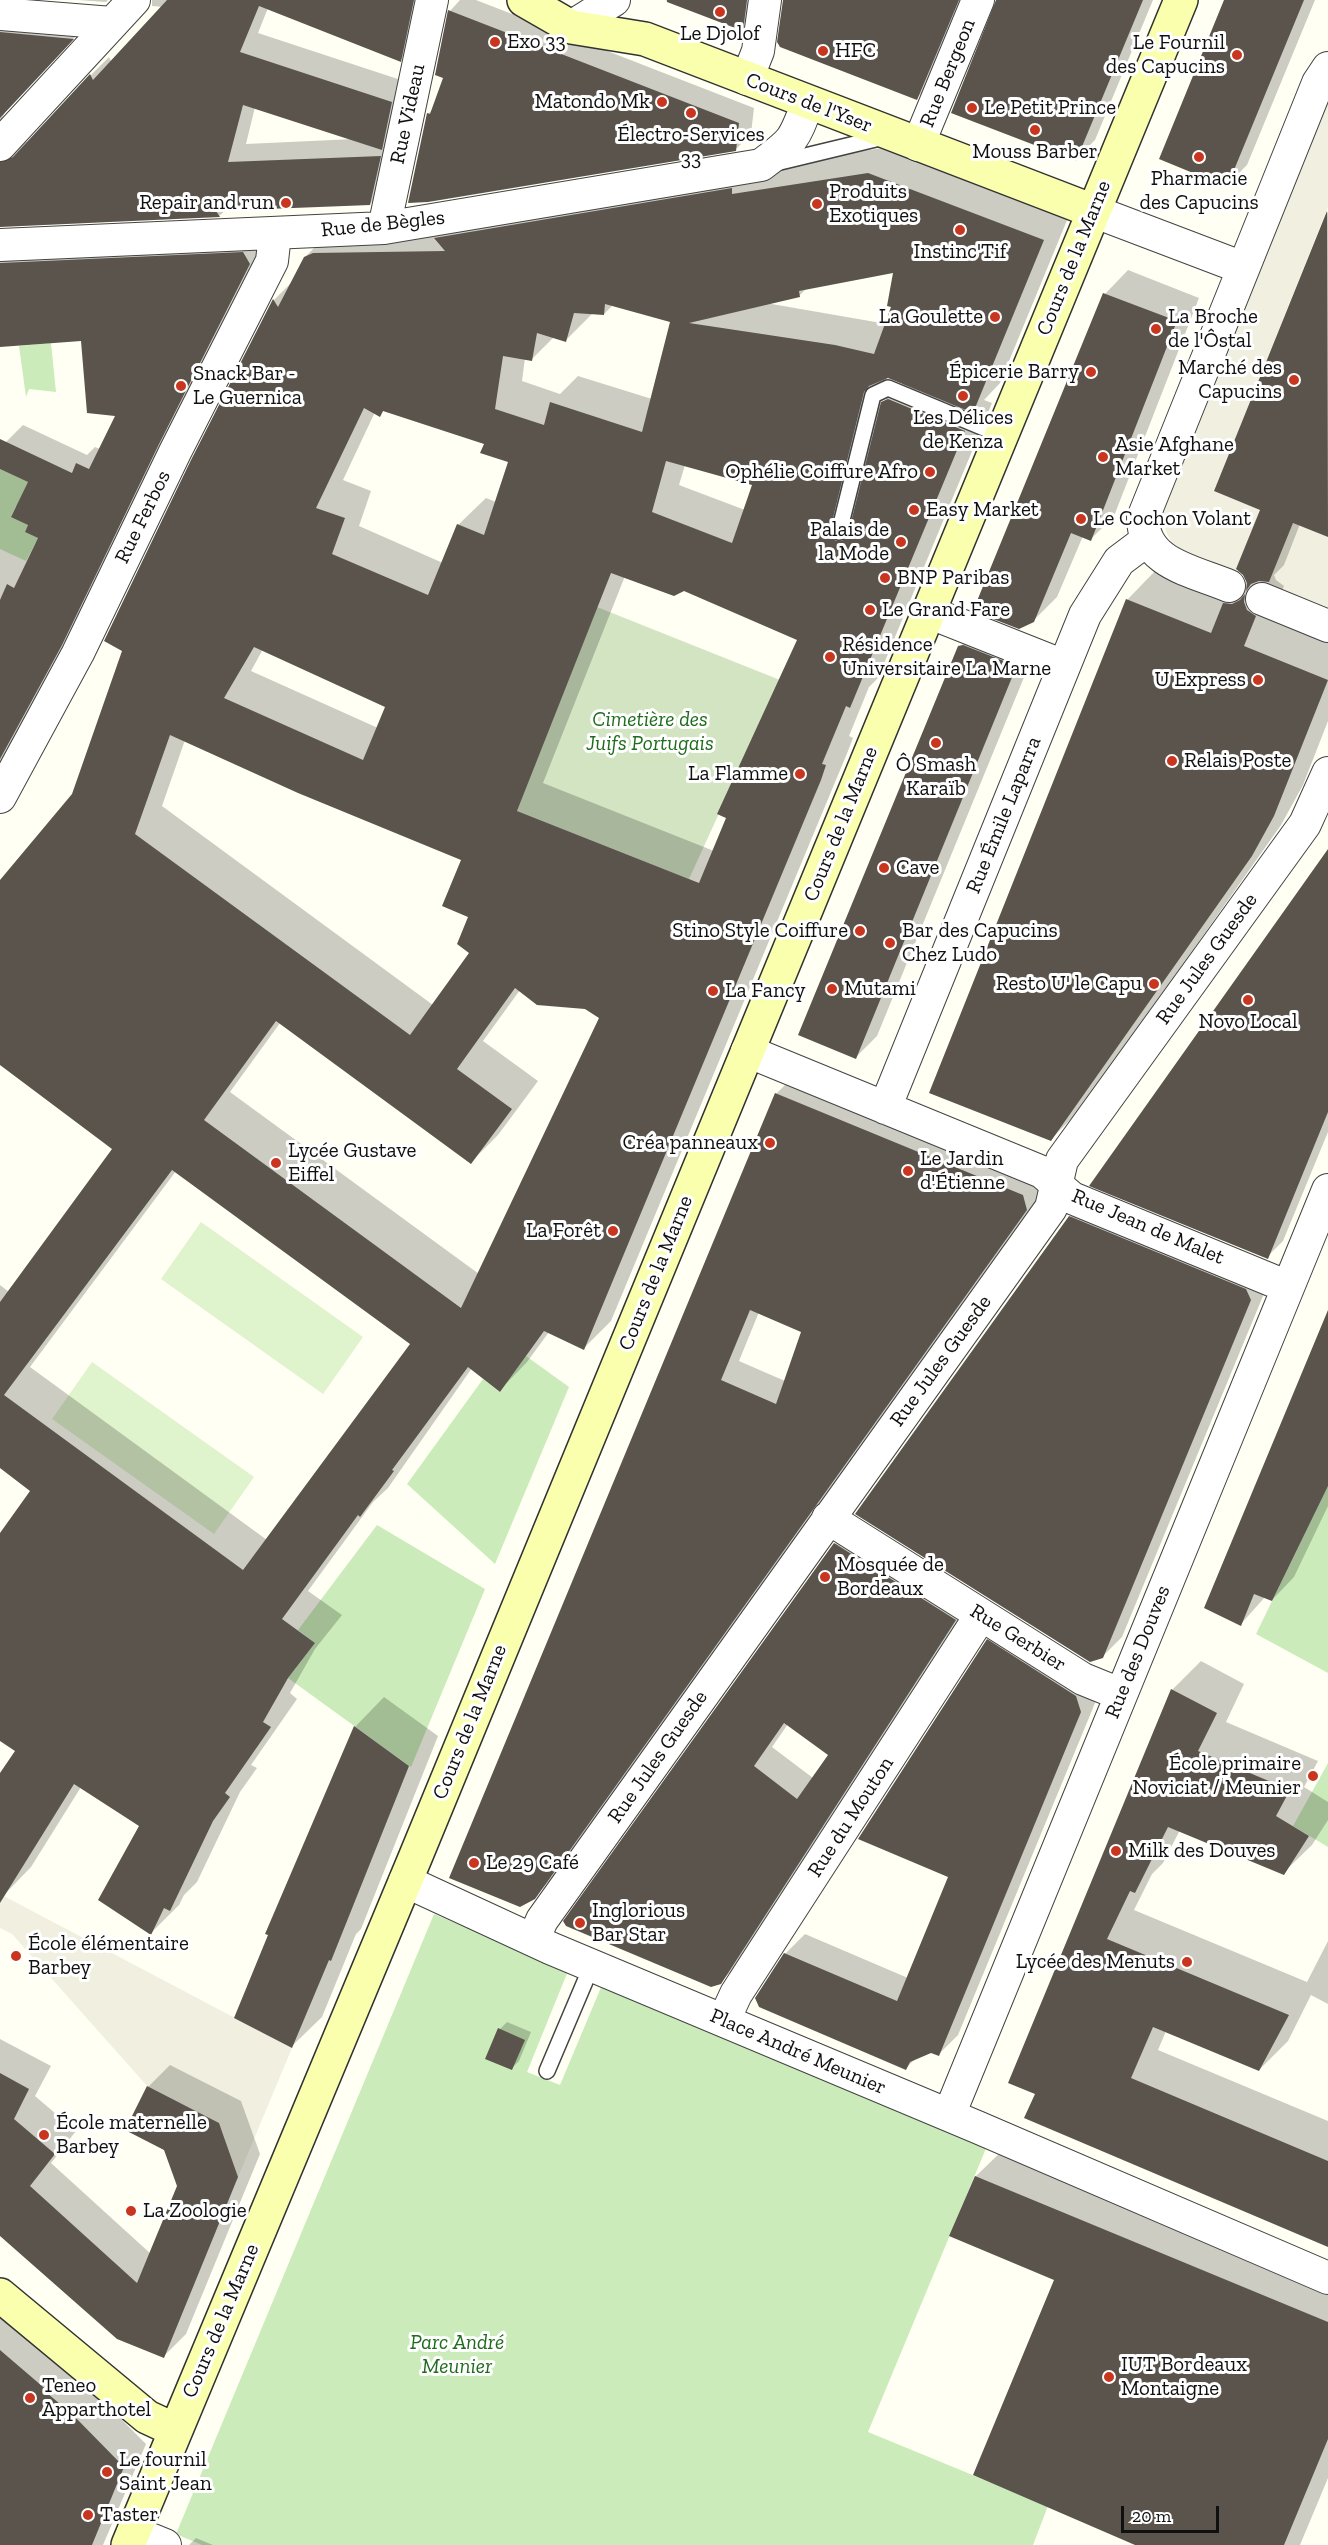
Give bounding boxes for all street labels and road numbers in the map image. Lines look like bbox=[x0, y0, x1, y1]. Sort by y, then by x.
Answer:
street label: Rue Bergeon bbox=[915, 15, 981, 131]
street label: Rue Videau bbox=[385, 62, 431, 166]
street label: Cours de l'Yser bbox=[742, 67, 876, 139]
street label: Cours de la Marne bbox=[1031, 177, 1117, 339]
street label: Rue de Bègles bbox=[320, 205, 446, 243]
street label: Rue Ferbos bbox=[110, 466, 176, 568]
street label: Rue Émile Laparra bbox=[961, 733, 1047, 897]
street label: Cours de la Marne bbox=[798, 743, 884, 905]
street label: Rue Jules Guesde bbox=[1151, 888, 1263, 1030]
street label: Rue Jean de Malet bbox=[1068, 1184, 1228, 1270]
street label: Cours de la Marne bbox=[613, 1192, 699, 1354]
street label: Rue Jules Guesde bbox=[885, 1290, 997, 1432]
street label: Rue des Douves bbox=[1100, 1582, 1176, 1722]
street label: Rue Gerbier bbox=[965, 1599, 1071, 1677]
street label: Cours de la Marne bbox=[427, 1641, 513, 1803]
street label: Rue Jules Guesde bbox=[603, 1686, 713, 1828]
street label: Rue du Mouton bbox=[803, 1752, 899, 1882]
street label: Place André Meunier bbox=[706, 2003, 890, 2101]
street label: Cours de la Marne bbox=[177, 2240, 265, 2402]

